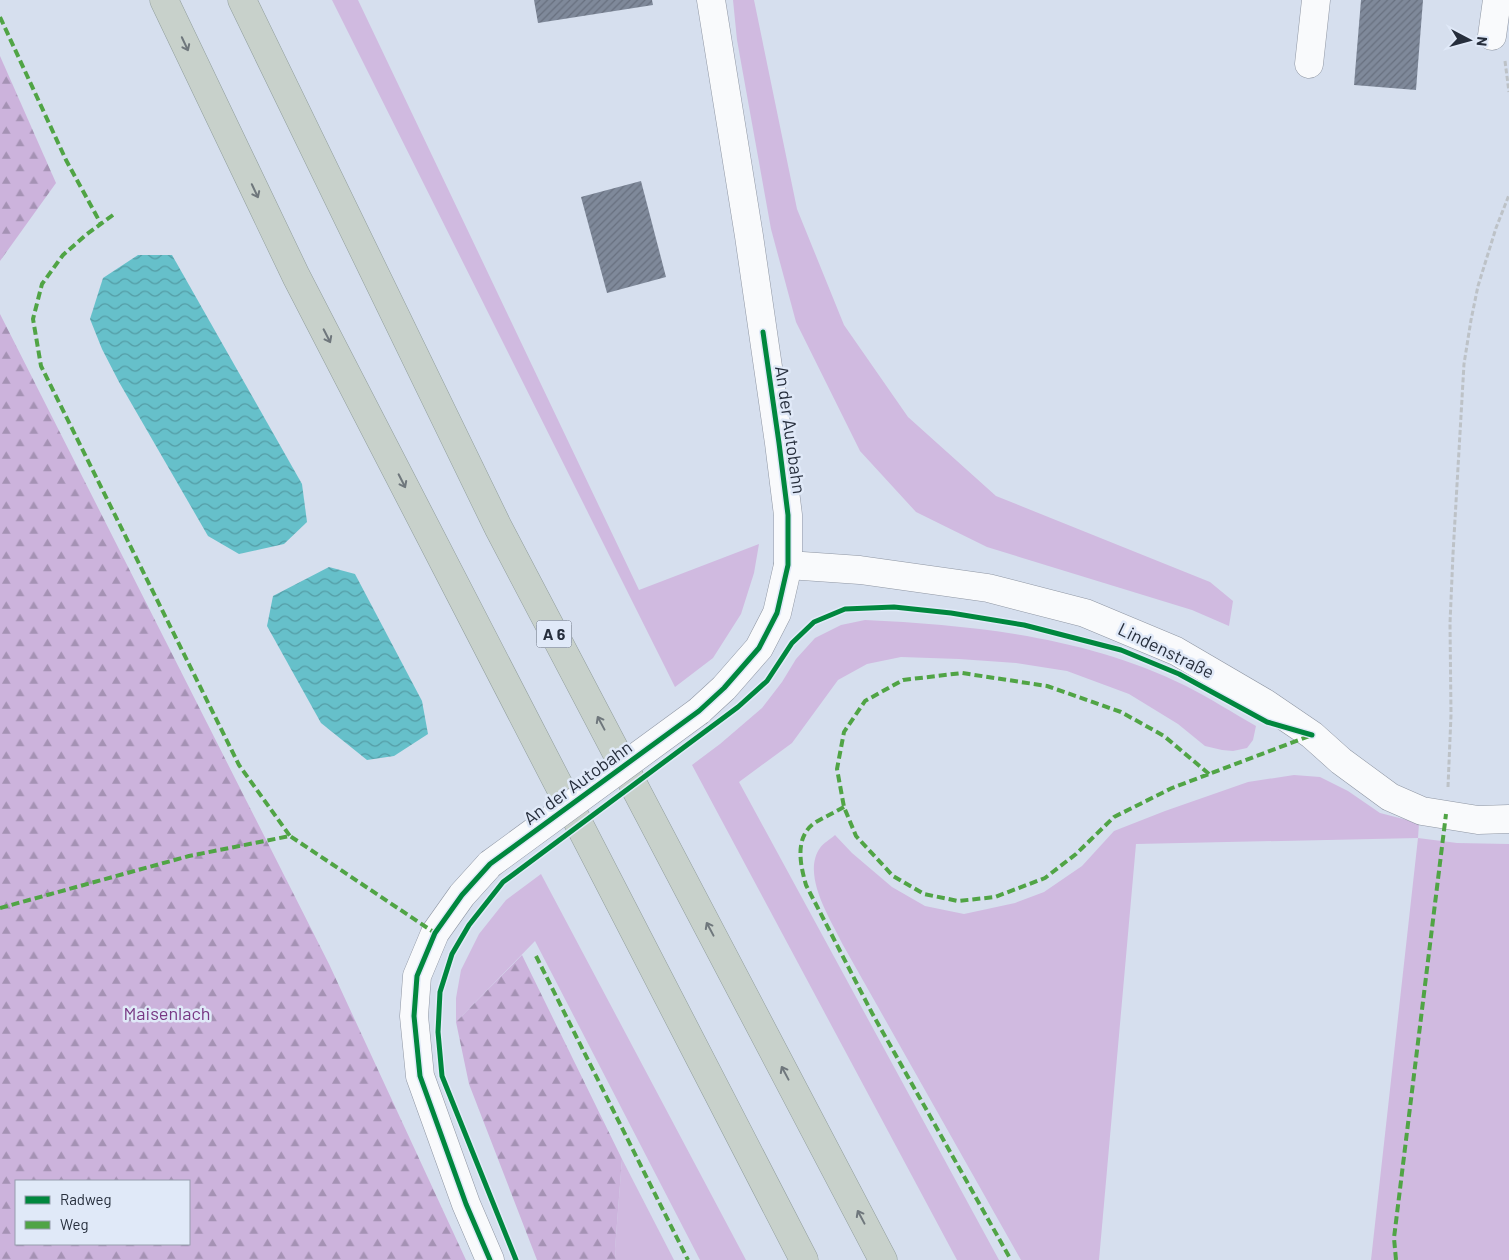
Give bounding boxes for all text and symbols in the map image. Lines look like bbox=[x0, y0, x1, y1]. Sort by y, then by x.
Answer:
north arrow bbox=[1444, 15, 1494, 65]
one-way arrow bbox=[181, 36, 191, 51]
text: N bbox=[1473, 36, 1491, 47]
one-way arrow bbox=[251, 183, 261, 198]
one-way arrow bbox=[322, 329, 332, 344]
street label: An der Autobahn bbox=[771, 365, 811, 495]
one-way arrow bbox=[398, 473, 407, 488]
street label: Lindenstraße bbox=[1115, 617, 1218, 683]
road number: A 6 bbox=[536, 620, 572, 648]
one-way arrow bbox=[596, 716, 606, 731]
street label: An der Autobahn bbox=[519, 735, 636, 829]
one-way arrow bbox=[705, 922, 714, 937]
park label: Maisenlach bbox=[123, 1002, 211, 1024]
one-way arrow bbox=[780, 1066, 789, 1081]
legend bbox=[15, 1180, 190, 1245]
text: Radweg bbox=[60, 1190, 112, 1208]
one-way arrow bbox=[856, 1210, 865, 1225]
text: Weg bbox=[60, 1215, 88, 1233]

